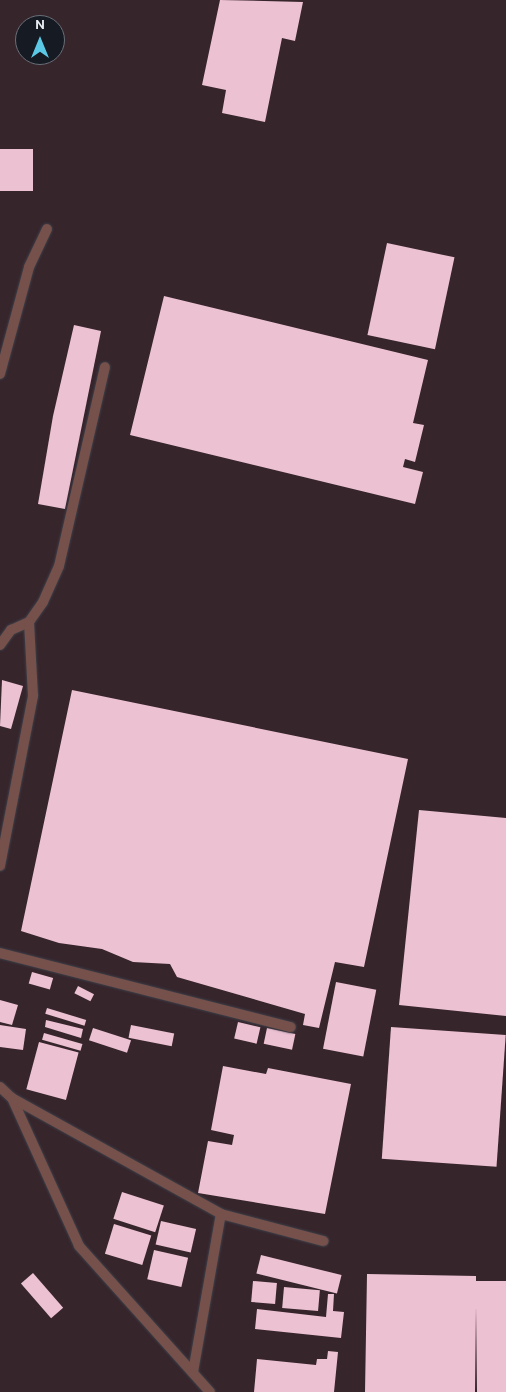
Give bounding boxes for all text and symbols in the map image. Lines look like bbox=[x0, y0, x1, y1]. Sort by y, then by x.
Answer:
north arrow bbox=[15, 15, 65, 65]
text: N bbox=[35, 17, 45, 34]

